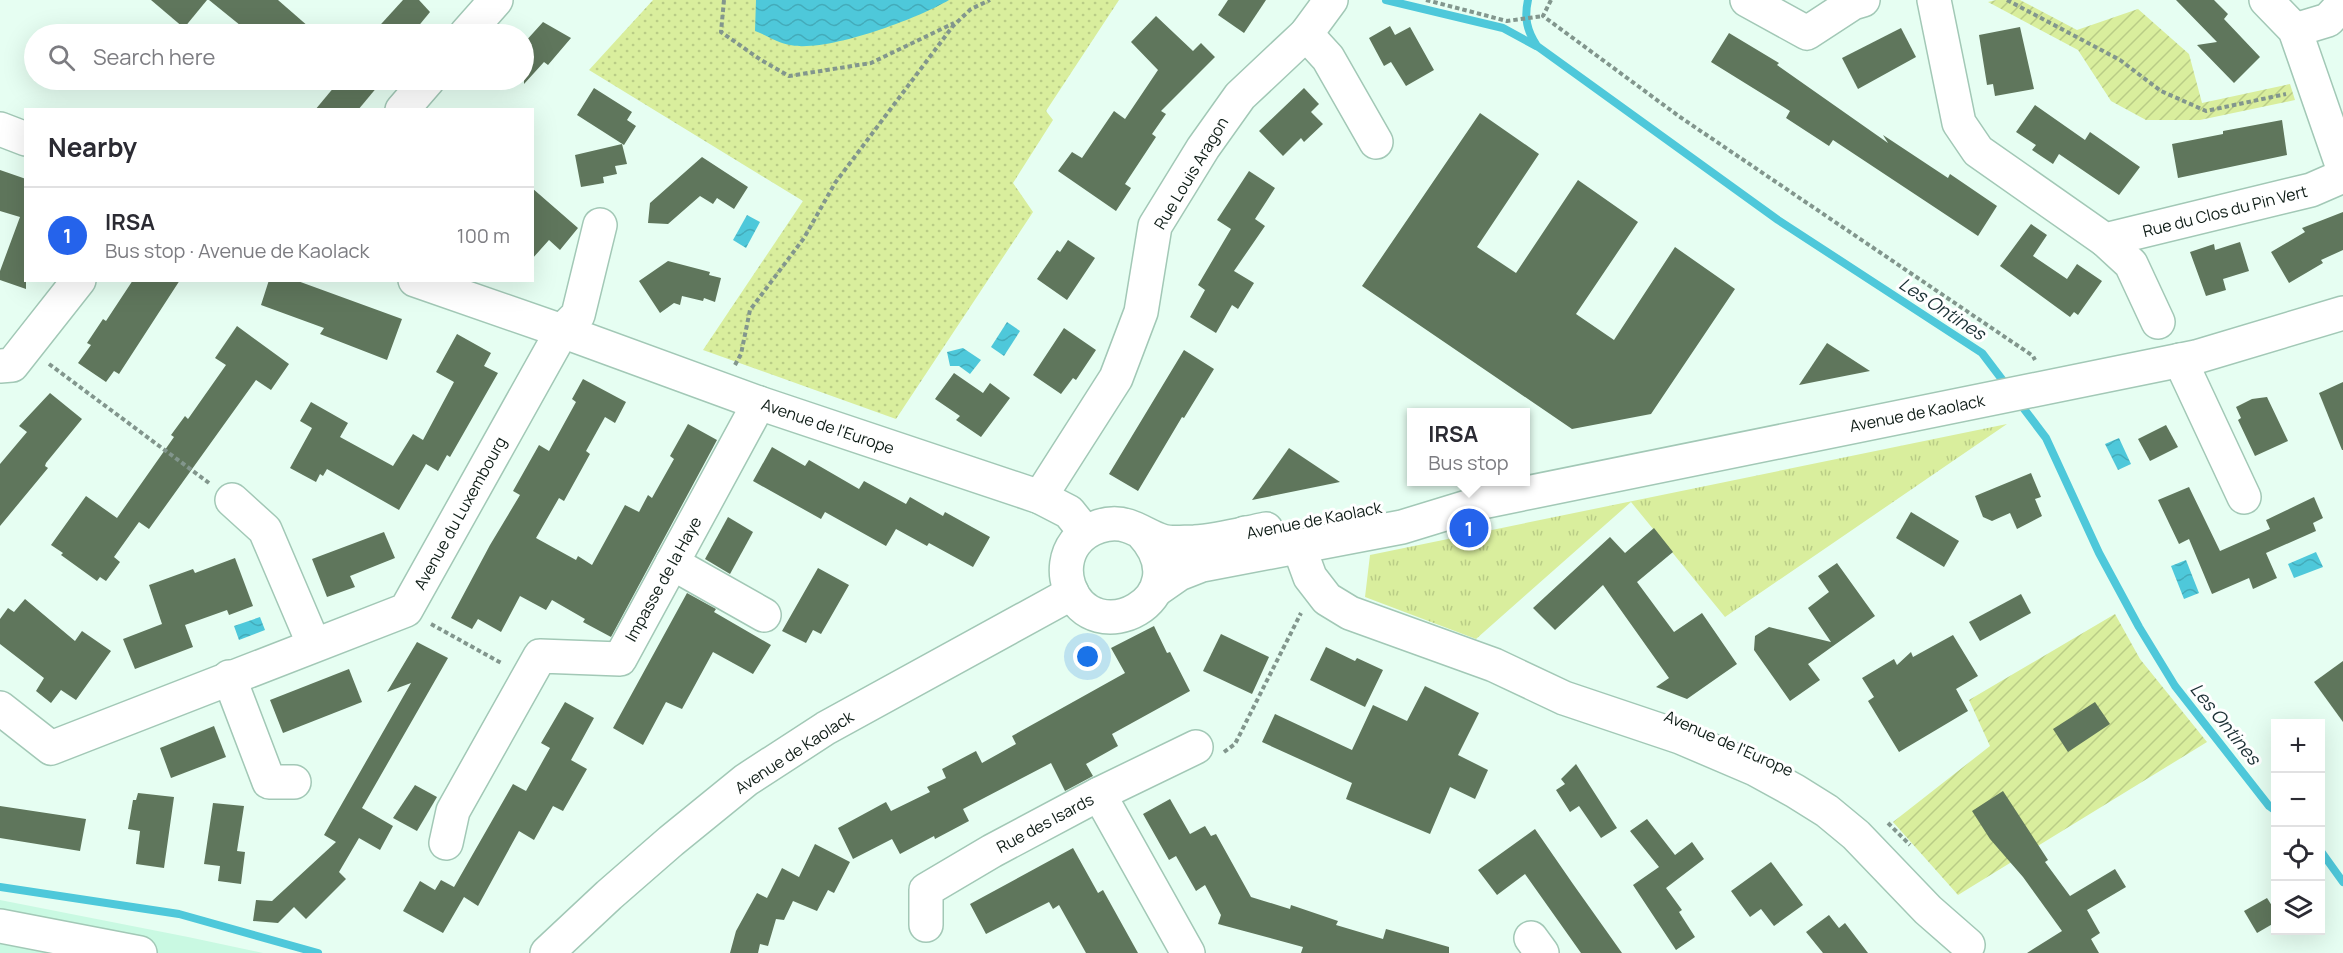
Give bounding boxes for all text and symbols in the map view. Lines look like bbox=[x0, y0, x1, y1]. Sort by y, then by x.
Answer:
search box bbox=[24, 24, 534, 90]
icon: search bbox=[45, 41, 78, 74]
text: Search here bbox=[93, 42, 215, 72]
street label: Rue Louis Aragon bbox=[1149, 113, 1233, 233]
text: Nearby bbox=[48, 129, 137, 165]
street label: Rue du Clos du Pin Vert bbox=[2140, 180, 2310, 242]
text: IRSA bbox=[105, 207, 155, 237]
text: 1 bbox=[63, 222, 72, 249]
text: 100 m bbox=[457, 222, 510, 249]
text: Bus stop · Avenue de Kaolack bbox=[105, 237, 370, 264]
water label: Les Ontines bbox=[1895, 271, 1992, 346]
street label: Avenue de Kaolack bbox=[1848, 389, 1988, 437]
street label: Avenue de l'Europe bbox=[759, 393, 897, 459]
popup bbox=[1407, 408, 1530, 486]
text: IRSA bbox=[1428, 419, 1478, 449]
street label: Avenue du Luxembourg bbox=[409, 432, 511, 594]
text: Bus stop bbox=[1428, 449, 1509, 476]
street label: Avenue de Kaolack bbox=[1245, 496, 1385, 544]
pin: 1 bbox=[1450, 506, 1488, 550]
street label: Impasse de la Haye bbox=[620, 513, 706, 645]
your location bbox=[1073, 642, 1102, 671]
water label: Les Ontines bbox=[2185, 678, 2267, 770]
street label: Avenue de Kaolack bbox=[730, 705, 858, 799]
street label: Avenue de l'Europe bbox=[1661, 705, 1797, 781]
map controls bbox=[2271, 719, 2325, 935]
button: + bbox=[2271, 719, 2325, 773]
button: − bbox=[2271, 773, 2325, 827]
street label: Rue des Isards bbox=[993, 788, 1097, 858]
button: locate bbox=[2271, 827, 2325, 881]
button: layers bbox=[2271, 881, 2325, 935]

